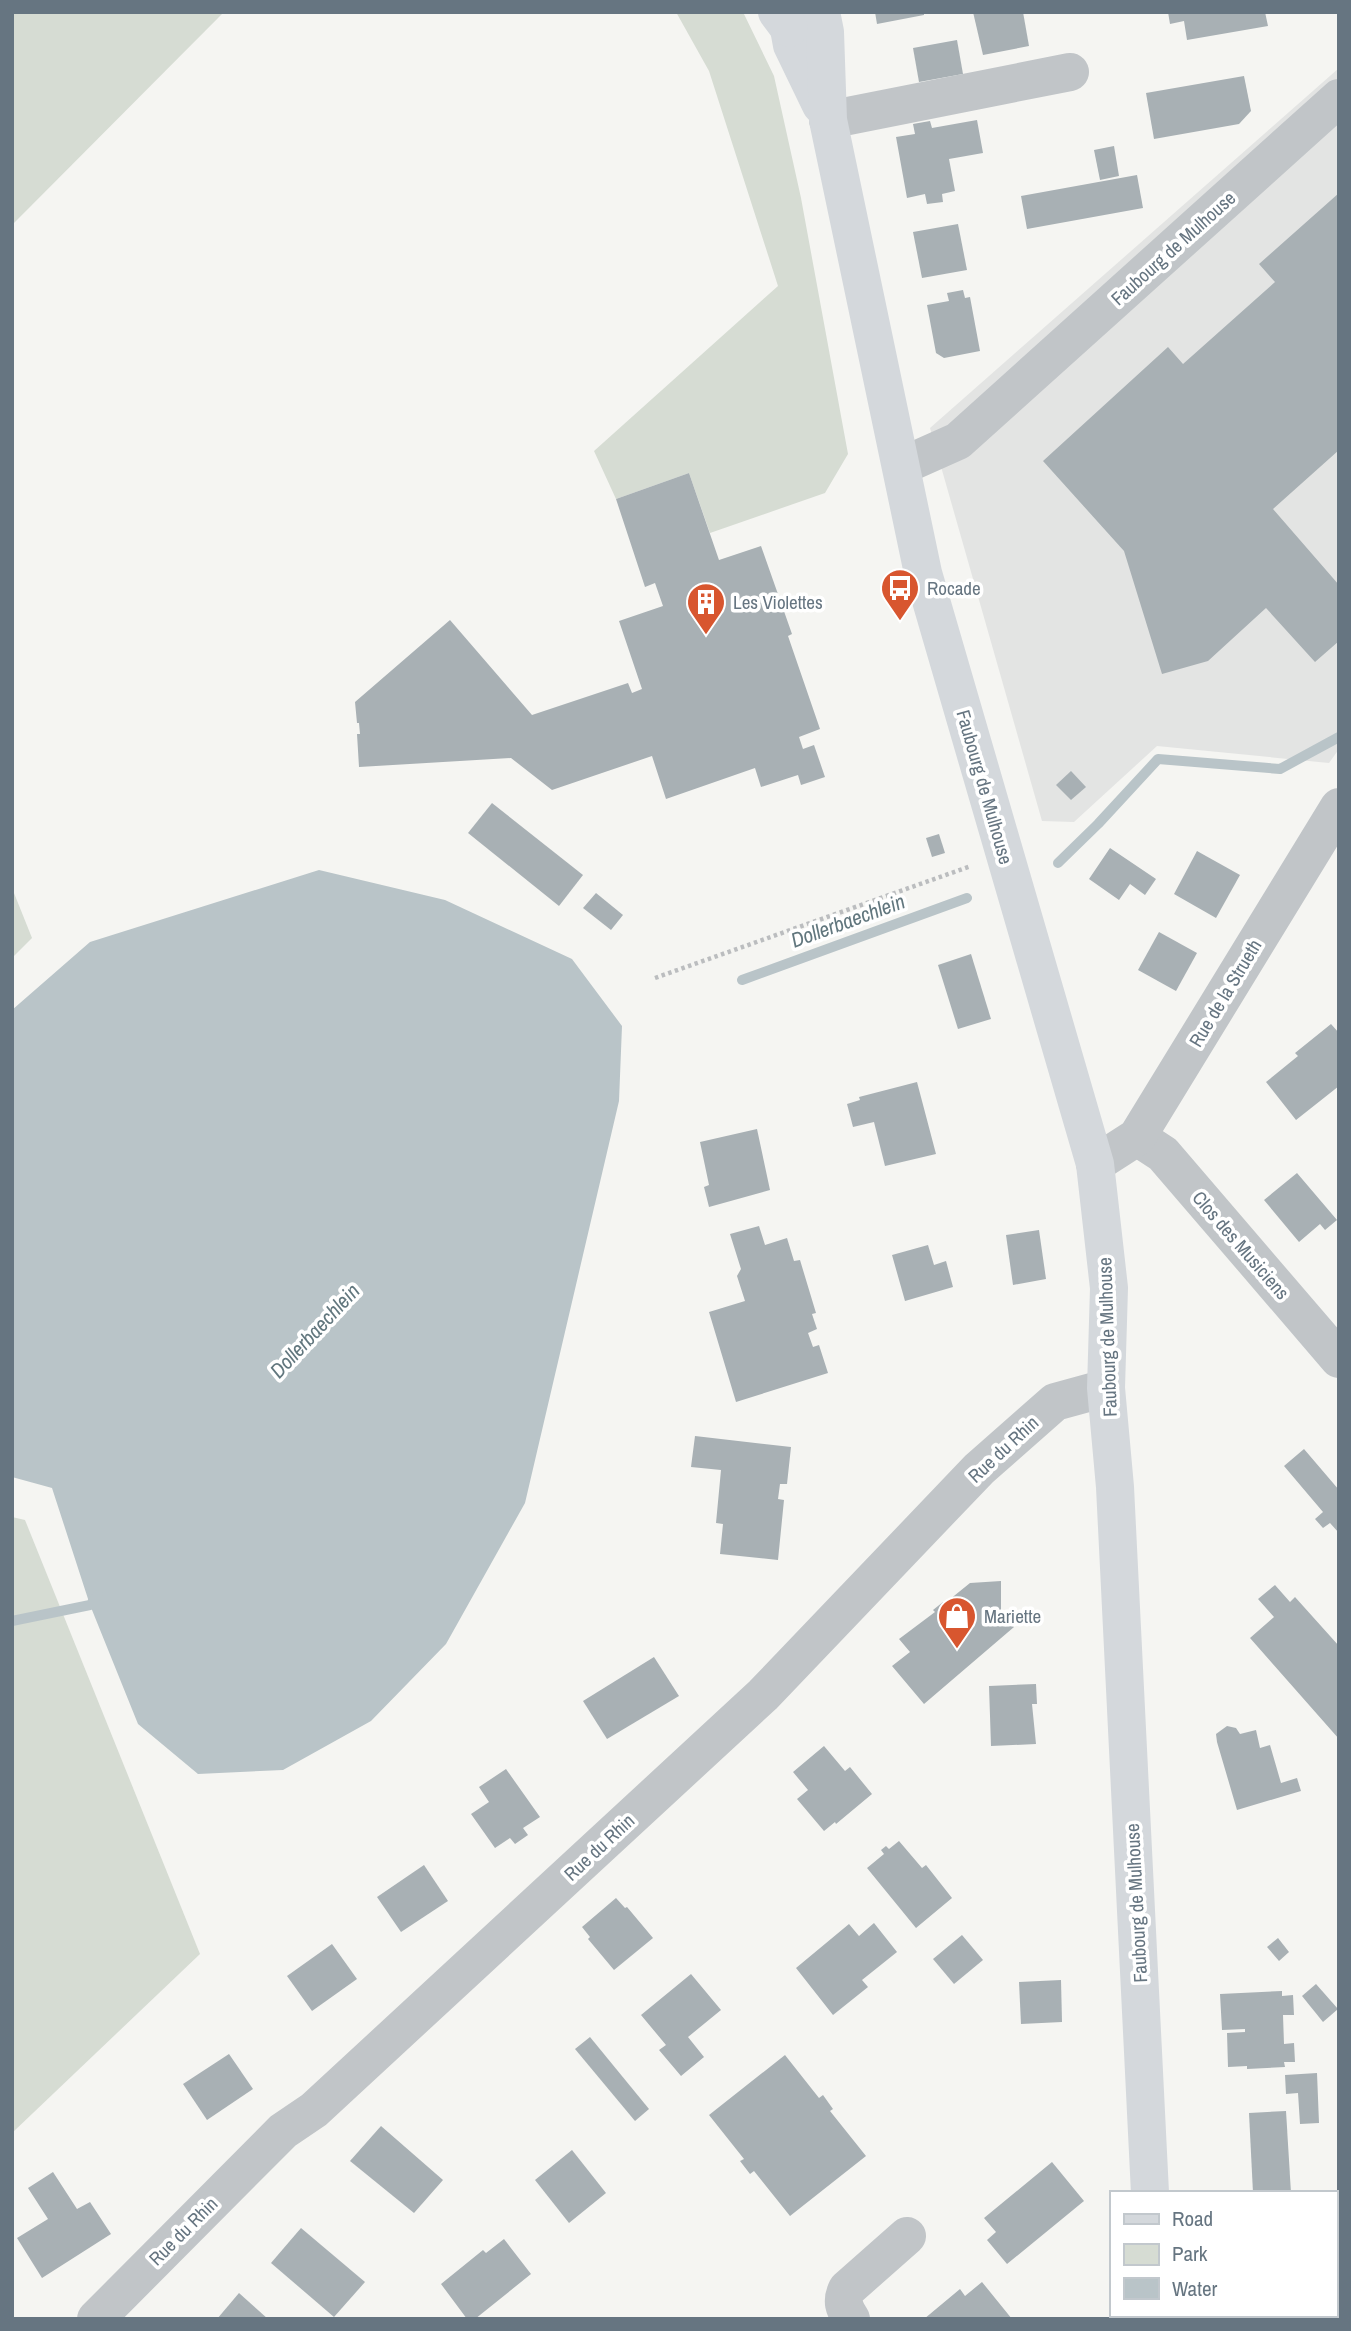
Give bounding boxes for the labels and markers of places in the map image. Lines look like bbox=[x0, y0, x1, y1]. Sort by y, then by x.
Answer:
bus stop icon: Rocade bbox=[879, 567, 921, 622]
place label: Rocade bbox=[927, 575, 981, 601]
building icon: Les Violettes bbox=[685, 581, 727, 636]
place label: Les Violettes bbox=[733, 589, 823, 615]
shop icon: Mariette bbox=[936, 1595, 978, 1650]
place label: Mariette bbox=[984, 1603, 1041, 1629]

